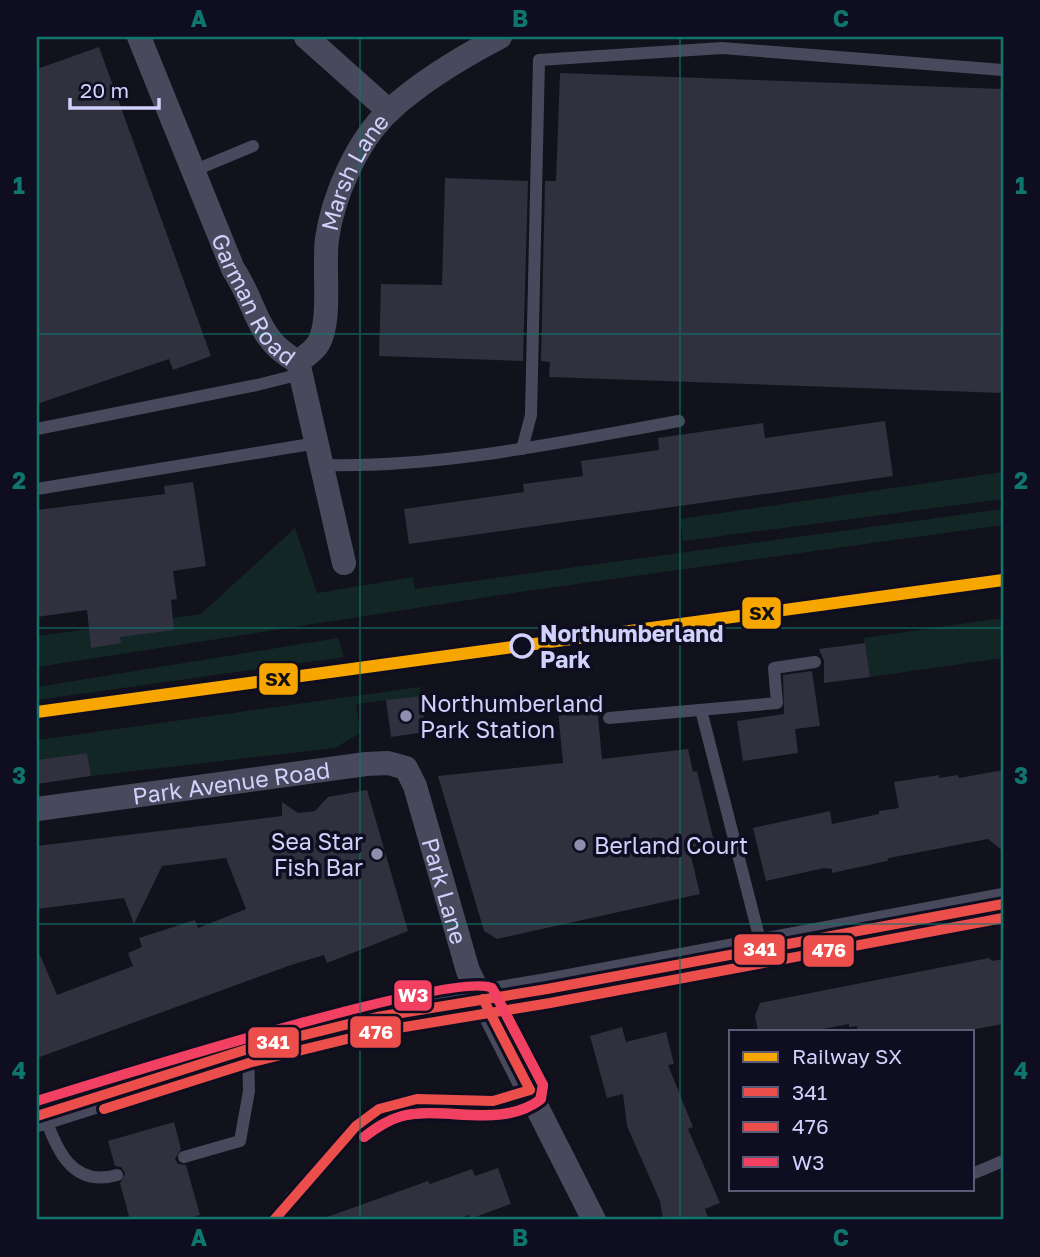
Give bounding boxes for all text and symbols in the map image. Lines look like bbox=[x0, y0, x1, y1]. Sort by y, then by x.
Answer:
text: A bbox=[191, 4, 208, 32]
text: B bbox=[512, 4, 528, 32]
text: C bbox=[833, 4, 849, 32]
scale bar bbox=[70, 66, 159, 110]
text: 20 m bbox=[80, 77, 129, 103]
street label: Marsh Lane bbox=[315, 107, 394, 233]
text: 1 bbox=[13, 171, 25, 199]
text: 1 bbox=[1015, 171, 1027, 199]
street label: Garman Road bbox=[206, 229, 301, 371]
text: 2 bbox=[12, 466, 26, 494]
text: 2 bbox=[1014, 466, 1028, 494]
line badge: SX bbox=[741, 596, 782, 630]
text: SX bbox=[749, 601, 775, 624]
place label: Northumberland Park bbox=[540, 619, 723, 673]
marker: Northumberland Park bbox=[510, 634, 534, 658]
line badge: SX bbox=[258, 662, 299, 696]
text: SX bbox=[265, 667, 291, 690]
place label: Northumberland Park Station bbox=[420, 689, 603, 743]
marker: Northumberland Park Station bbox=[398, 708, 414, 724]
street label: Park Avenue Road bbox=[131, 755, 332, 810]
text: 3 bbox=[12, 761, 26, 789]
text: 3 bbox=[1014, 761, 1028, 789]
place label: Sea Star Fish Bar bbox=[271, 827, 363, 881]
place label: Berland Court bbox=[594, 831, 748, 859]
street label: Park Lane bbox=[417, 834, 474, 947]
marker: Berland Court bbox=[572, 837, 588, 853]
marker: Sea Star Fish Bar bbox=[369, 846, 385, 862]
line badge: 341 bbox=[733, 933, 786, 966]
line badge: 476 bbox=[802, 934, 855, 968]
text: 341 bbox=[743, 937, 777, 960]
text: 476 bbox=[812, 938, 846, 961]
line badge: W3 bbox=[393, 979, 433, 1012]
text: W3 bbox=[398, 983, 428, 1006]
line badge: 476 bbox=[349, 1015, 402, 1049]
text: 476 bbox=[359, 1020, 393, 1043]
line badge: 341 bbox=[247, 1026, 300, 1059]
text: 341 bbox=[256, 1030, 290, 1053]
legend bbox=[729, 1030, 974, 1190]
text: Railway SX bbox=[792, 1043, 902, 1069]
text: 4 bbox=[12, 1056, 26, 1084]
text: 4 bbox=[1014, 1056, 1028, 1084]
text: 341 bbox=[792, 1079, 827, 1105]
text: 476 bbox=[792, 1113, 829, 1139]
text: W3 bbox=[792, 1149, 824, 1175]
text: A bbox=[191, 1223, 208, 1251]
text: B bbox=[512, 1223, 528, 1251]
text: C bbox=[833, 1223, 849, 1251]

